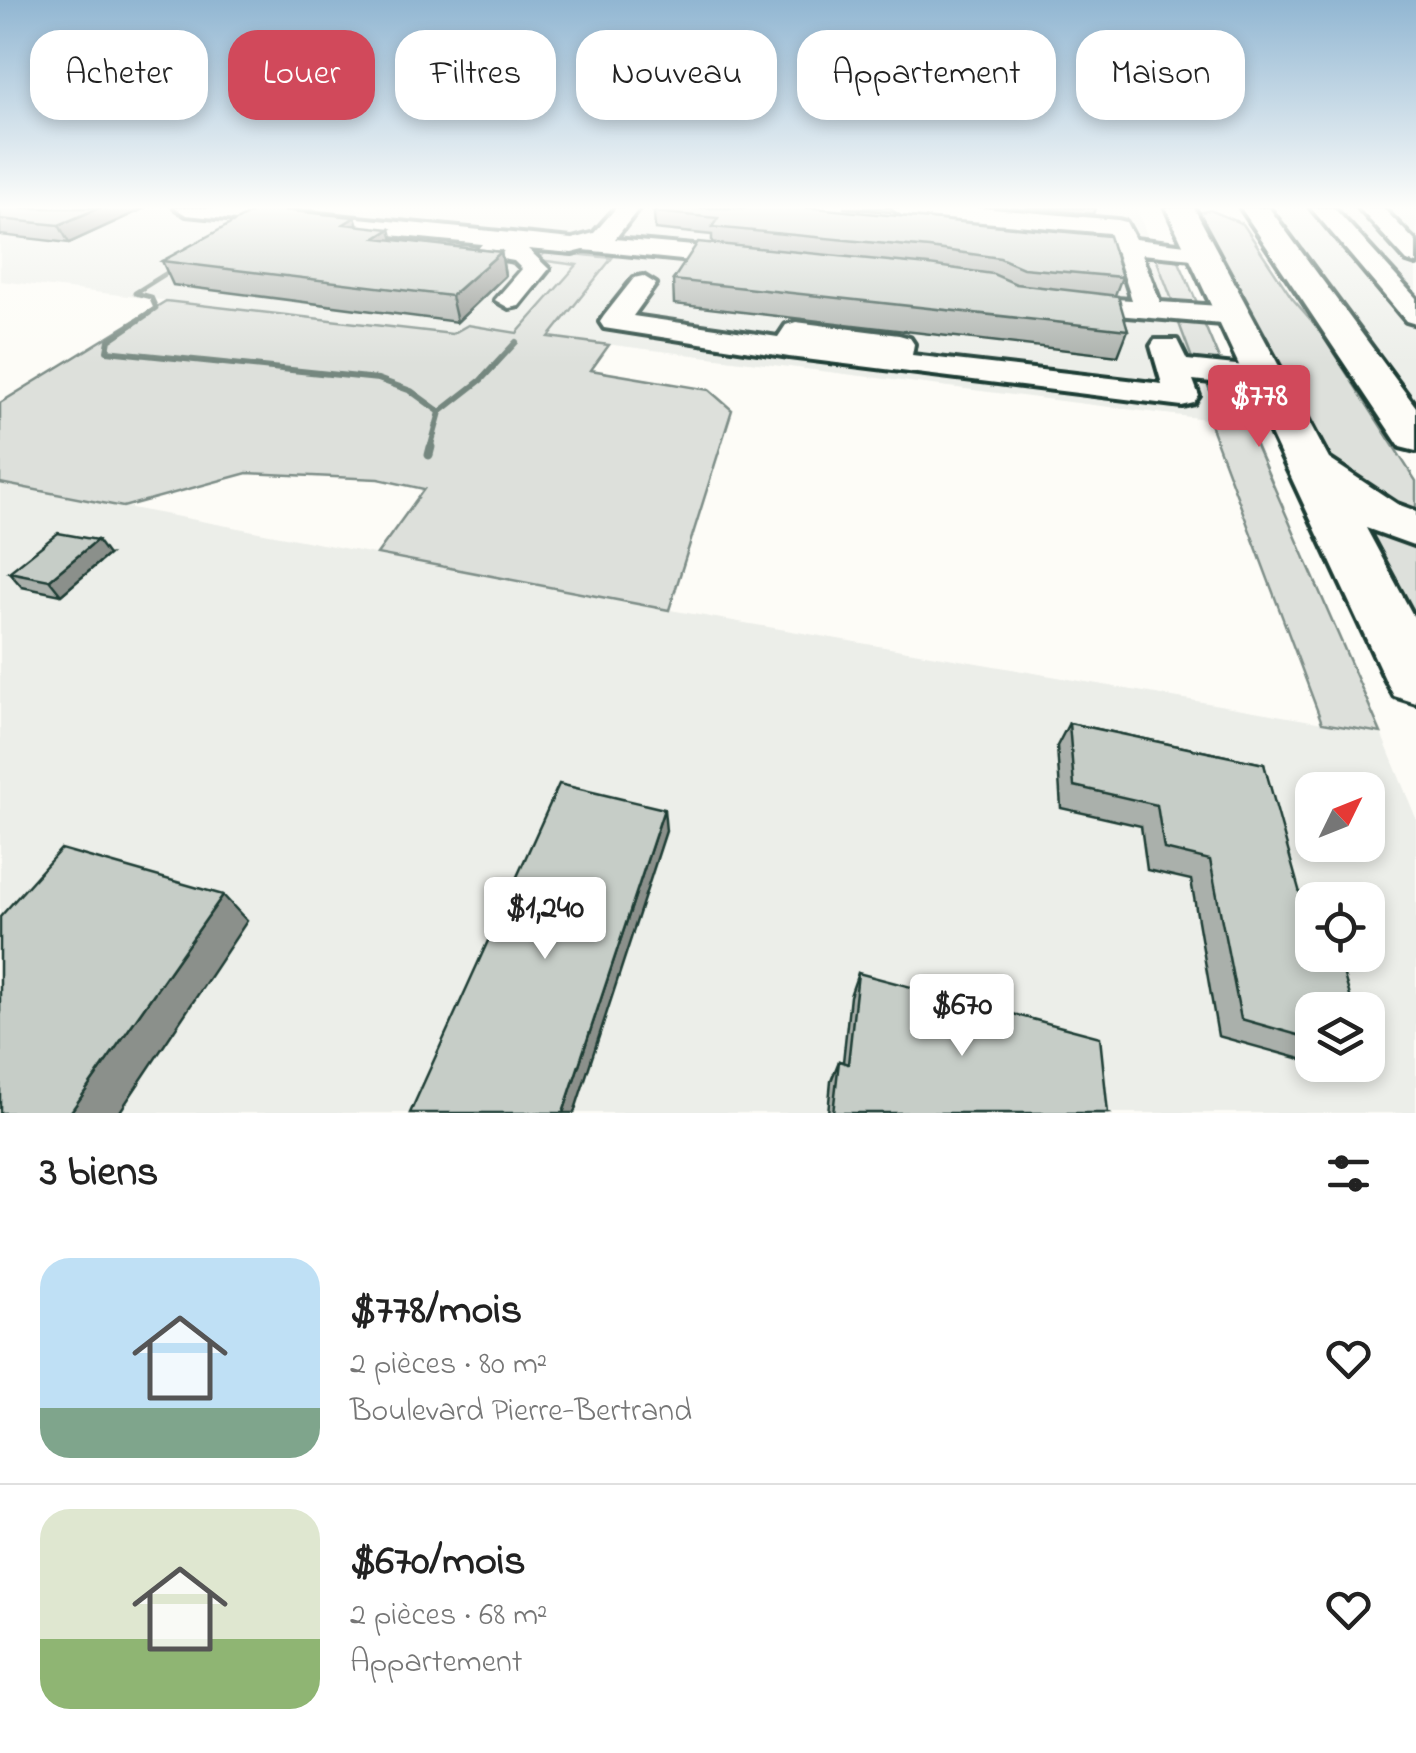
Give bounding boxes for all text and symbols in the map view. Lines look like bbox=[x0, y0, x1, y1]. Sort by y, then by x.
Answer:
chip: Acheter bbox=[30, 30, 208, 120]
chip: Louer bbox=[228, 30, 375, 120]
chip: Filtres bbox=[395, 30, 556, 120]
chip: Nouveau bbox=[576, 30, 777, 120]
chip: Appartement bbox=[797, 30, 1056, 120]
chip: Maison bbox=[1076, 30, 1245, 120]
pin: $778 bbox=[1200, 365, 1318, 450]
text: $778 bbox=[1230, 374, 1288, 421]
north arrow bbox=[1295, 772, 1385, 862]
map controls bbox=[1295, 772, 1385, 1082]
pin: $1,240 bbox=[464, 877, 626, 962]
button: locate bbox=[1295, 882, 1385, 972]
text: $1,240 bbox=[506, 886, 584, 933]
pin: $670 bbox=[903, 974, 1021, 1059]
text: $670 bbox=[932, 983, 992, 1030]
button: layers bbox=[1295, 992, 1385, 1082]
text: 3 biens bbox=[40, 1143, 158, 1204]
icon: filters bbox=[1321, 1146, 1376, 1201]
text: $778/mois bbox=[350, 1281, 522, 1342]
icon: home bbox=[120, 1298, 240, 1418]
icon: heart bbox=[1321, 1331, 1376, 1386]
text: 2 pièces · 80 m² bbox=[350, 1342, 547, 1389]
text: Boulevard Pierre-Bertrand bbox=[350, 1389, 692, 1436]
text: $670/mois bbox=[350, 1532, 526, 1593]
icon: home bbox=[120, 1549, 240, 1669]
icon: heart bbox=[1321, 1582, 1376, 1637]
text: 2 pièces · 68 m² bbox=[350, 1593, 547, 1640]
text: Appartement bbox=[350, 1640, 523, 1687]

